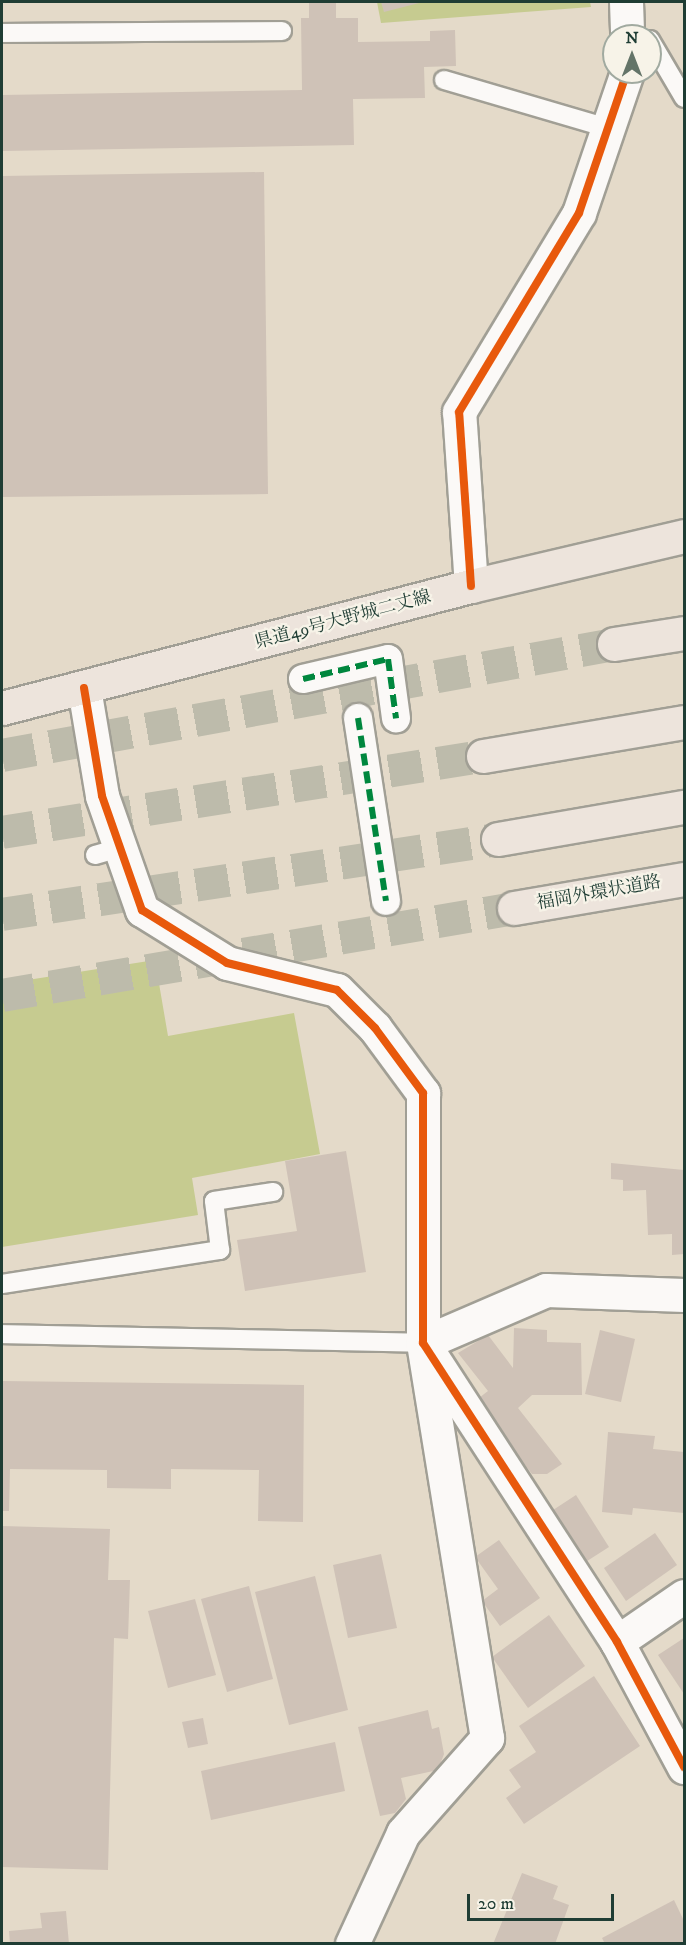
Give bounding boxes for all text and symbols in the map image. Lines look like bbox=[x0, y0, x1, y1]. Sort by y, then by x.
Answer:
north arrow bbox=[602, 24, 662, 84]
text: N bbox=[625, 28, 639, 48]
street label: 県道49号大野城二丈線 bbox=[253, 586, 433, 654]
street label: 福岡外環状道路 bbox=[535, 871, 663, 915]
scale bar bbox=[470, 1882, 617, 1920]
text: 20 m bbox=[478, 1893, 514, 1915]

